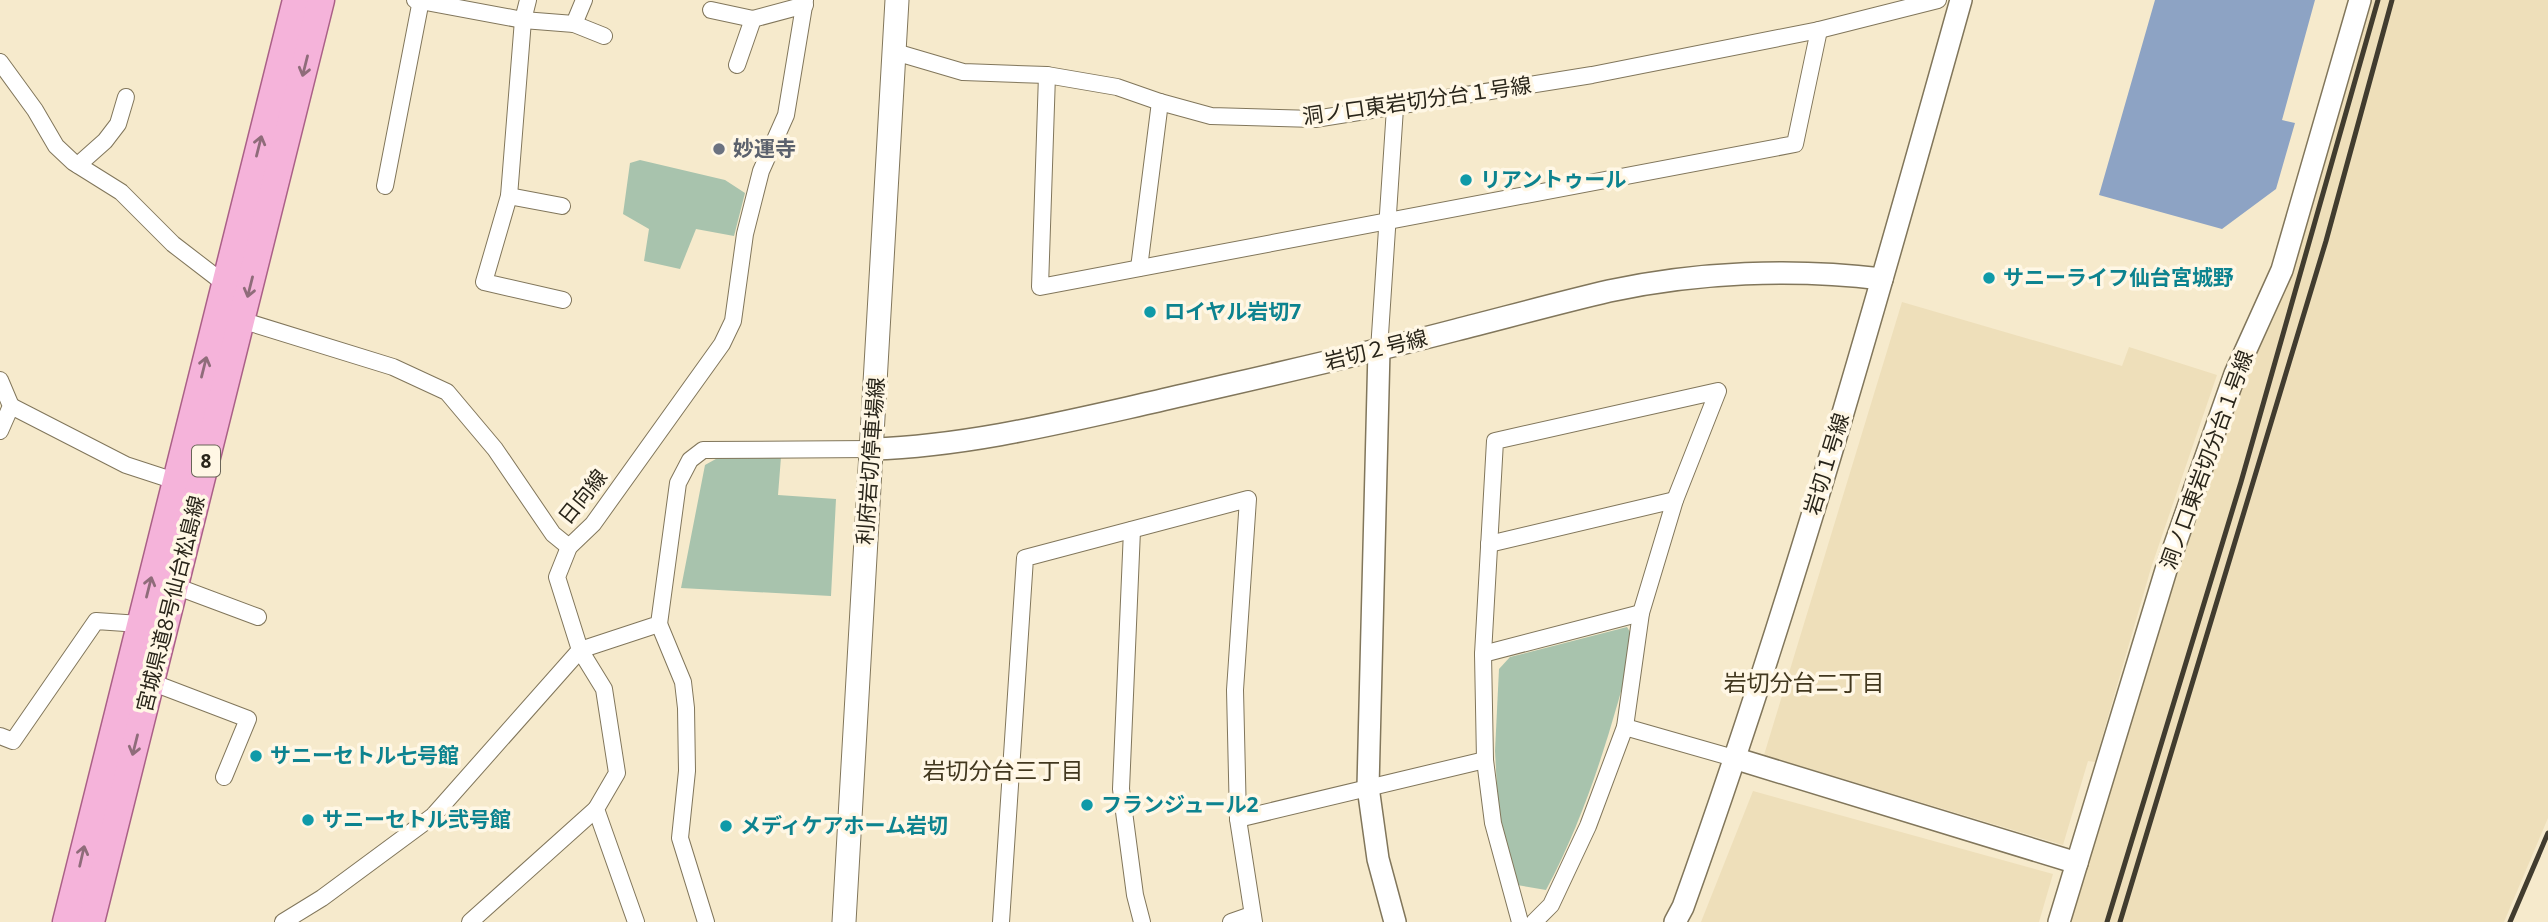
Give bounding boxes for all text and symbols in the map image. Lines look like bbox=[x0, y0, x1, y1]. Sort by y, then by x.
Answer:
one-way arrow bbox=[298, 54, 311, 77]
street label: 洞ノ口東岩切分台１号線 bbox=[1301, 70, 1533, 130]
place label: 妙運寺 bbox=[733, 134, 796, 162]
one-way arrow bbox=[253, 135, 266, 158]
marker: 妙運寺 bbox=[711, 141, 727, 157]
place label: リアントゥール bbox=[1480, 165, 1626, 193]
marker: リアントゥール bbox=[1458, 172, 1474, 188]
place label: サニーライフ仙台宮城野 bbox=[2003, 263, 2234, 291]
marker: サニーライフ仙台宮城野 bbox=[1981, 270, 1997, 286]
one-way arrow bbox=[243, 275, 256, 298]
place label: ロイヤル岩切7 bbox=[1164, 297, 1301, 325]
marker: ロイヤル岩切7 bbox=[1142, 304, 1158, 320]
street label: 岩切２号線 bbox=[1321, 323, 1430, 375]
street label: 洞ノ口東岩切分台１号線 bbox=[2153, 346, 2259, 573]
one-way arrow bbox=[198, 356, 211, 378]
street label: 利府岩切停車場線 bbox=[850, 376, 890, 546]
street label: 岩切１号線 bbox=[1797, 409, 1855, 518]
road number: 8 bbox=[192, 446, 220, 476]
street label: 日向線 bbox=[552, 463, 613, 530]
street label: 宮城県道8号仙台松島線 bbox=[130, 493, 210, 715]
one-way arrow bbox=[143, 576, 156, 599]
district label: 岩切分台二丁目 bbox=[1724, 666, 1885, 698]
one-way arrow bbox=[128, 734, 141, 756]
place label: サニーセトル七号館 bbox=[270, 741, 459, 769]
marker: サニーセトル七号館 bbox=[248, 748, 264, 764]
district label: 岩切分台三丁目 bbox=[923, 754, 1084, 786]
place label: フランジュール2 bbox=[1101, 790, 1259, 818]
marker: フランジュール2 bbox=[1079, 797, 1095, 813]
place label: サニーセトル弐号館 bbox=[322, 805, 511, 833]
place label: メディケアホーム岩切 bbox=[740, 811, 948, 839]
marker: サニーセトル弐号館 bbox=[300, 812, 316, 828]
marker: メディケアホーム岩切 bbox=[718, 818, 734, 834]
one-way arrow bbox=[76, 845, 89, 868]

